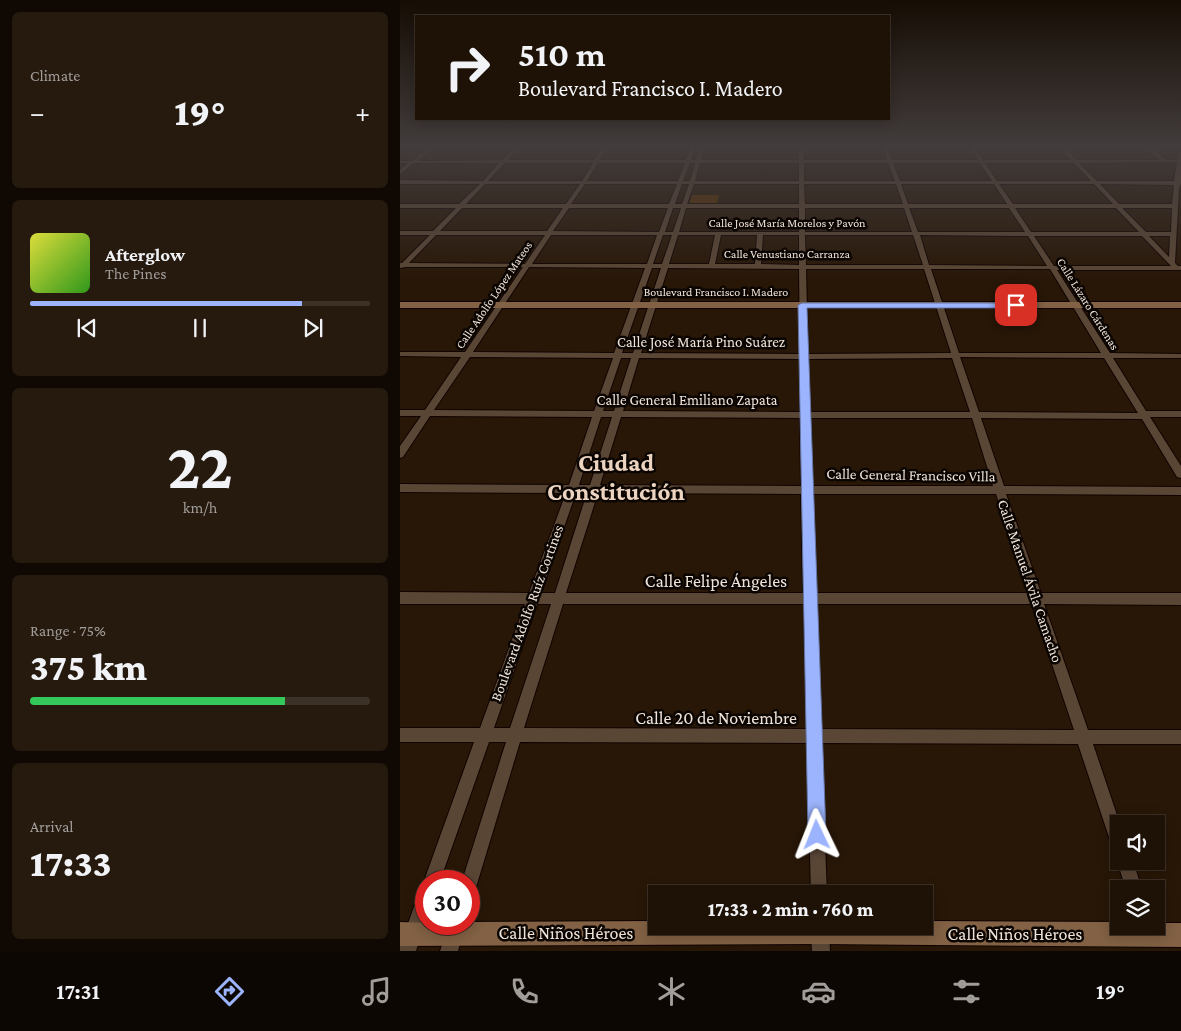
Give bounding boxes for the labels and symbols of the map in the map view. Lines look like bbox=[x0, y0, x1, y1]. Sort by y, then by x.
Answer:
street label: Calle José María Morelos y Pavón bbox=[708, 216, 866, 230]
street label: Calle Adolfo López Mateos bbox=[453, 238, 535, 351]
street label: Calle Venustiano Carranza bbox=[724, 247, 851, 261]
street label: Calle Lázaro Cárdenas bbox=[1054, 255, 1122, 353]
pin bbox=[995, 284, 1037, 326]
street label: Boulevard Francisco I. Madero bbox=[644, 285, 788, 299]
street label: Calle José María Pino Suárez bbox=[617, 334, 785, 351]
street label: Calle General Emiliano Zapata bbox=[596, 392, 778, 409]
district label: Ciudad Constitución bbox=[547, 449, 686, 505]
street label: Calle General Francisco Villa bbox=[826, 466, 996, 484]
street label: Calle Manuel Ávila Camacho bbox=[995, 498, 1065, 664]
street label: Boulevard Adolfo Ruíz Cortines bbox=[488, 523, 566, 703]
street label: Calle Felipe Ángeles bbox=[645, 571, 787, 591]
street label: Calle 20 de Noviembre bbox=[635, 708, 797, 728]
position arrow bbox=[790, 808, 842, 860]
speed limit sign: 30 bbox=[415, 870, 480, 935]
street label: Calle Niños Héroes bbox=[499, 923, 633, 943]
street label: Calle Niños Héroes bbox=[948, 924, 1082, 944]

